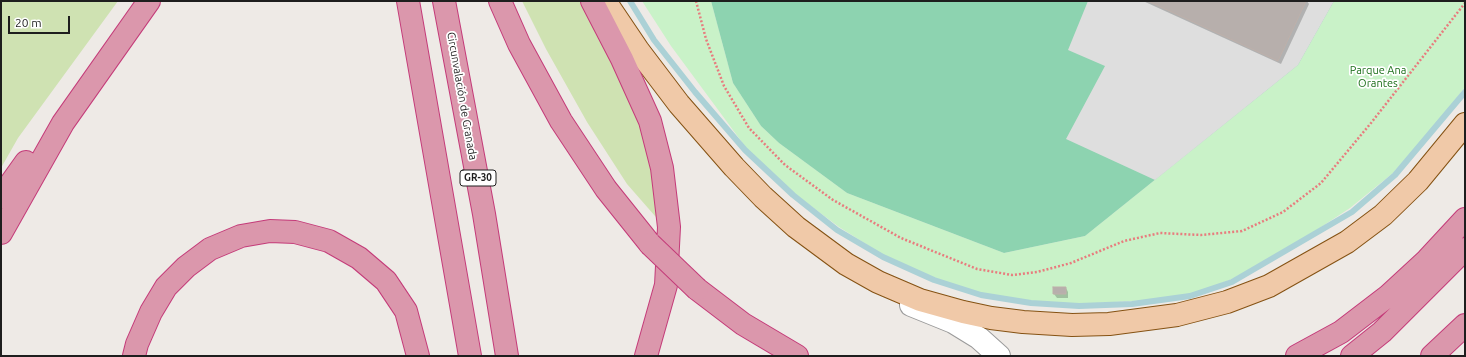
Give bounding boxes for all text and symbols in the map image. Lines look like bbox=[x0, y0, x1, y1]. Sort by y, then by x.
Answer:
scale bar bbox=[10, 8, 72, 34]
text: 20 m bbox=[15, 16, 42, 29]
street label: Circunvalación de Granada bbox=[444, 31, 480, 161]
park label: Parque Ana Orantes bbox=[1350, 63, 1406, 89]
road number: GR-30 bbox=[460, 170, 496, 186]

